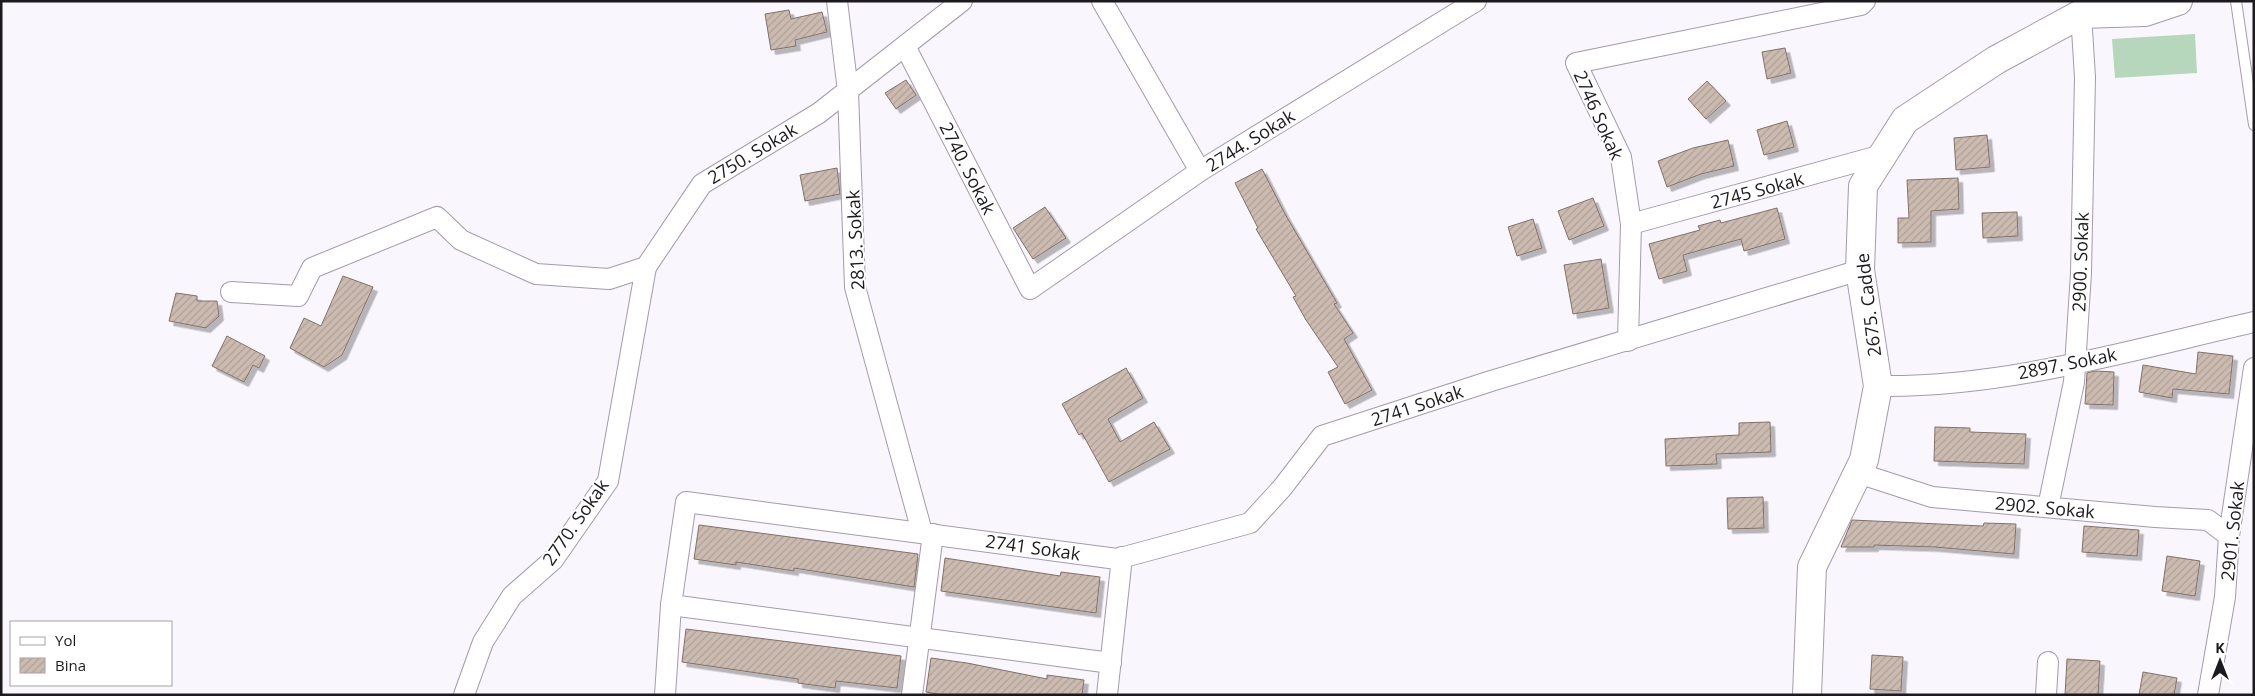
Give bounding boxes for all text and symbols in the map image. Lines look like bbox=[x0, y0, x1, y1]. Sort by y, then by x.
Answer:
street label: 2746 Sokak bbox=[1569, 67, 1630, 164]
street label: 2744. Sokak bbox=[1201, 103, 1299, 177]
street label: 2750. Sokak bbox=[703, 117, 802, 189]
street label: 2740. Sokak bbox=[935, 118, 1002, 219]
street label: 2745 Sokak bbox=[1708, 166, 1807, 214]
street label: 2813. Sokak bbox=[840, 189, 870, 291]
street label: 2900. Sokak bbox=[2066, 211, 2094, 312]
street label: 2675. Cadde bbox=[1850, 252, 1886, 358]
street label: 2897. Sokak bbox=[2016, 342, 2119, 384]
street label: 2741 Sokak bbox=[1368, 379, 1467, 431]
street label: 2770. Sokak bbox=[536, 474, 614, 570]
street label: 2901. Sokak bbox=[2215, 479, 2249, 582]
street label: 2902. Sokak bbox=[1994, 491, 2096, 523]
street label: 2741 Sokak bbox=[984, 528, 1082, 566]
legend bbox=[10, 621, 172, 686]
text: Yol bbox=[55, 630, 76, 650]
north arrow bbox=[2195, 636, 2245, 686]
text: K bbox=[2215, 638, 2225, 657]
text: Bina bbox=[55, 655, 86, 675]

